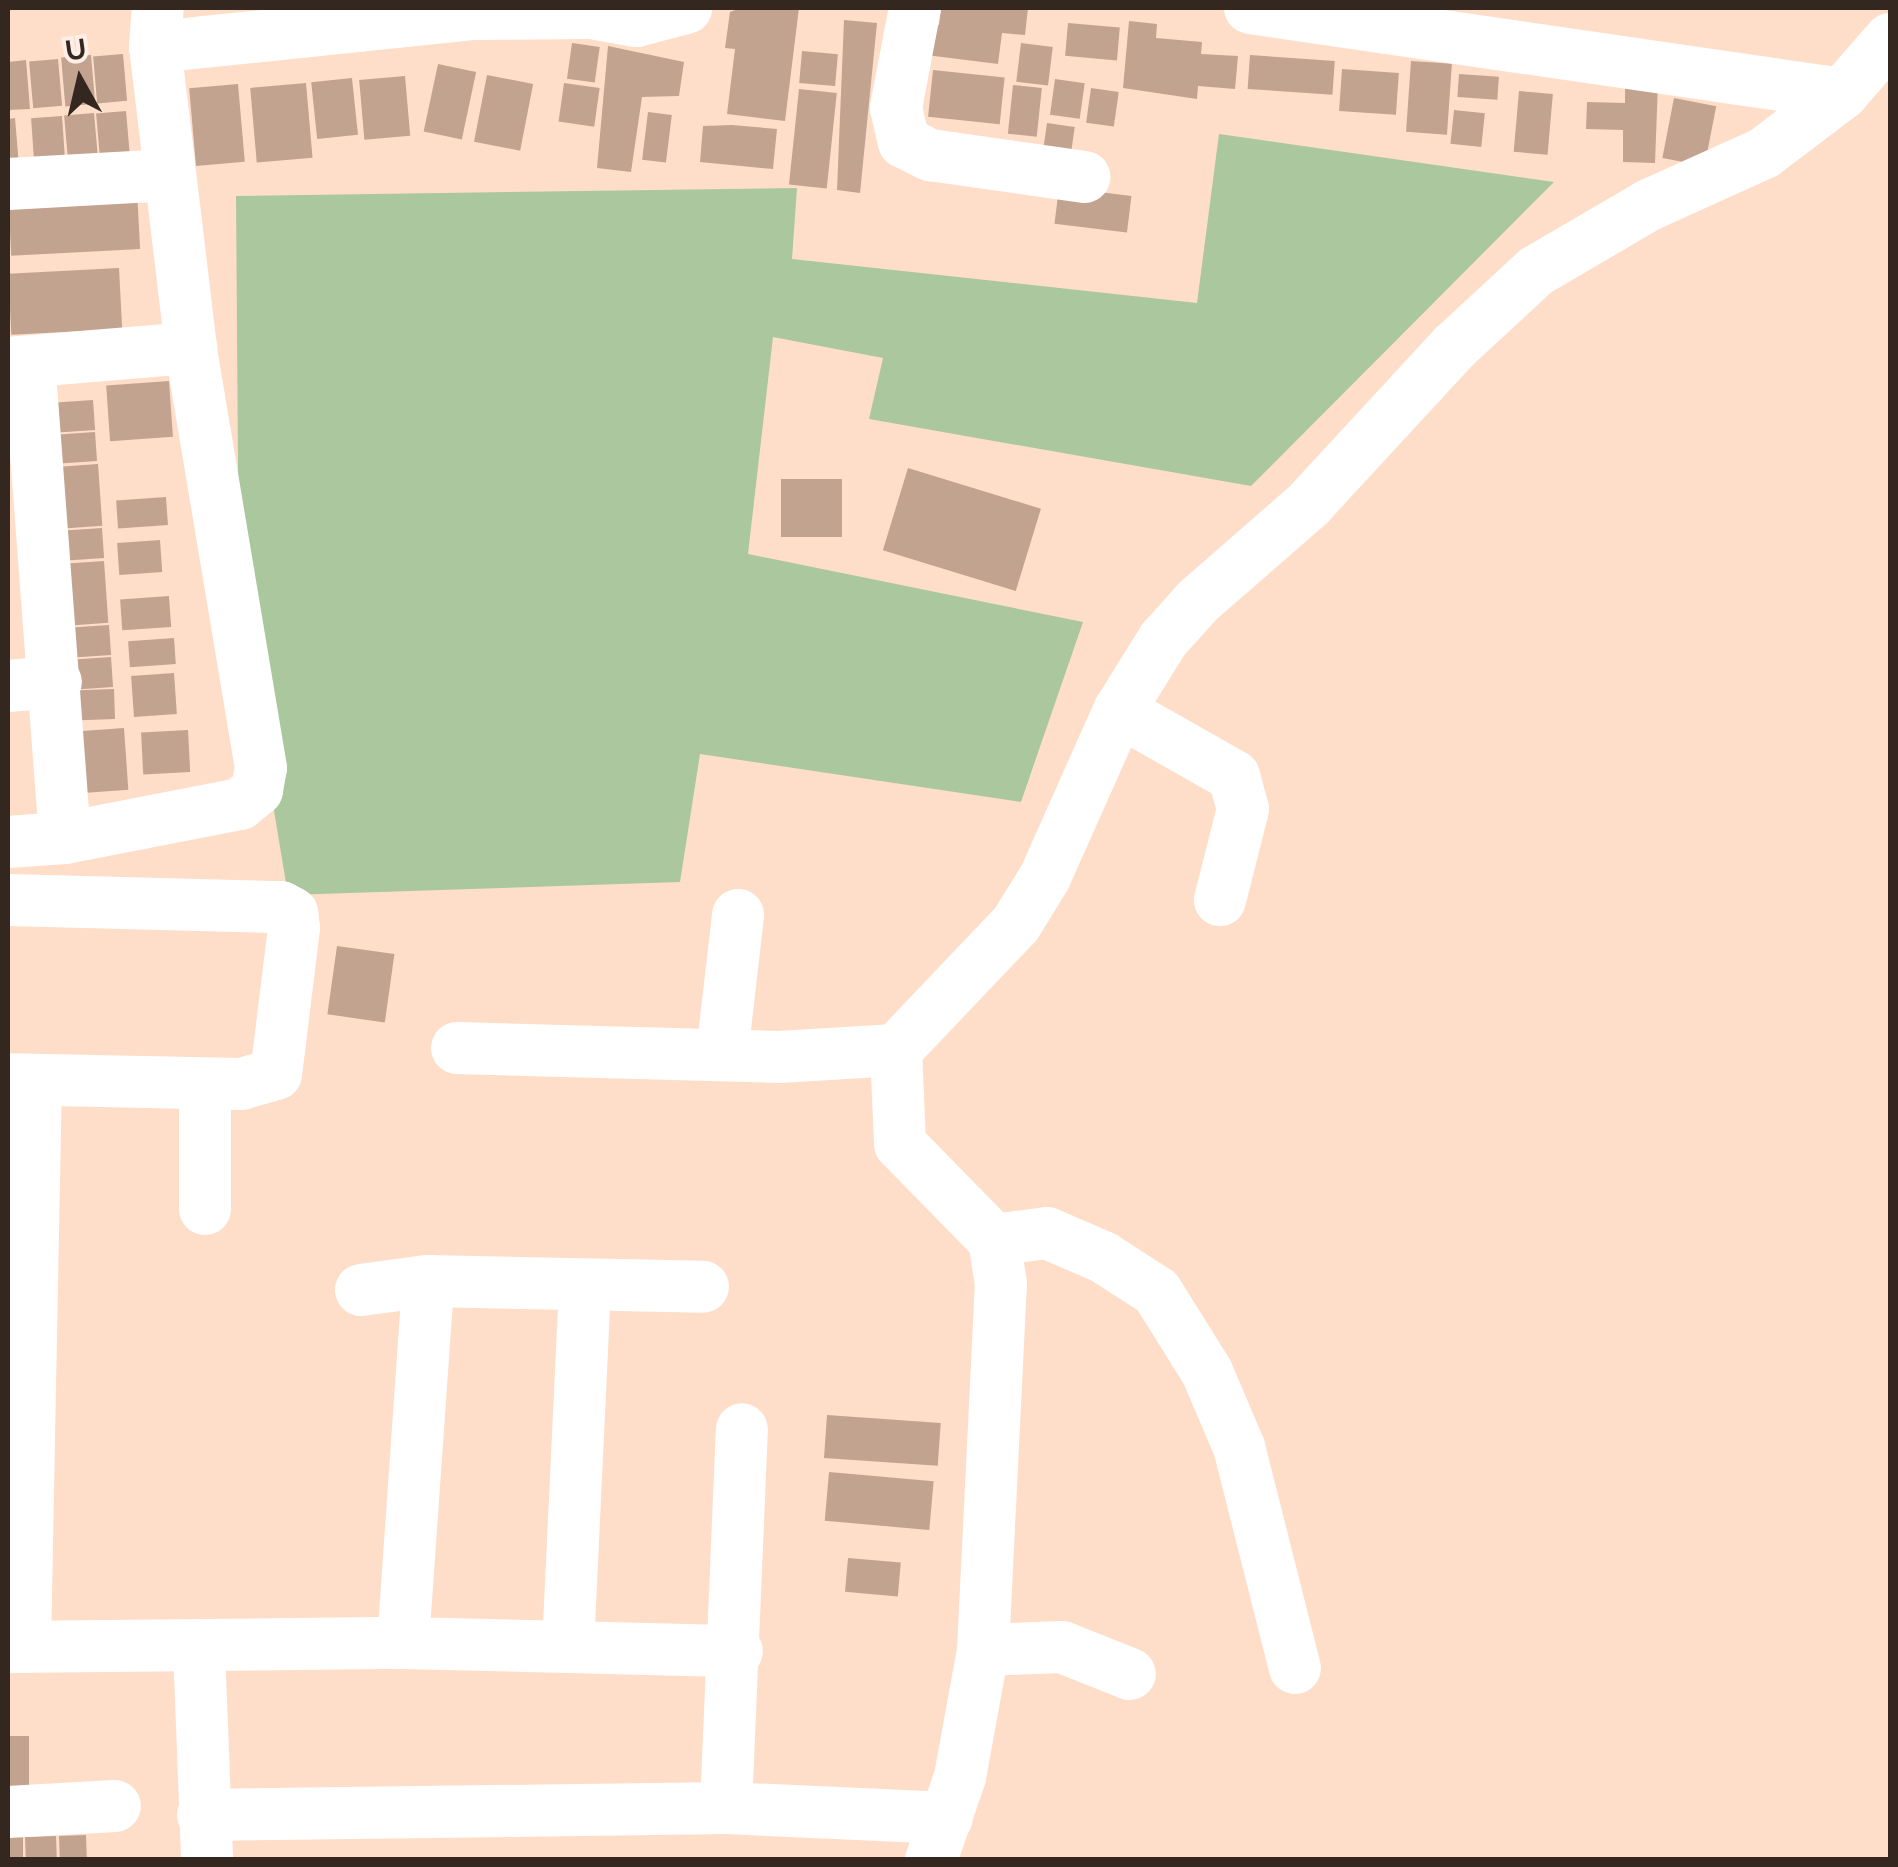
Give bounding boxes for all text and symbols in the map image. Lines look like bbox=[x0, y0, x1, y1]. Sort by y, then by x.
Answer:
north arrow bbox=[30, 30, 130, 130]
text: U bbox=[63, 32, 88, 68]

